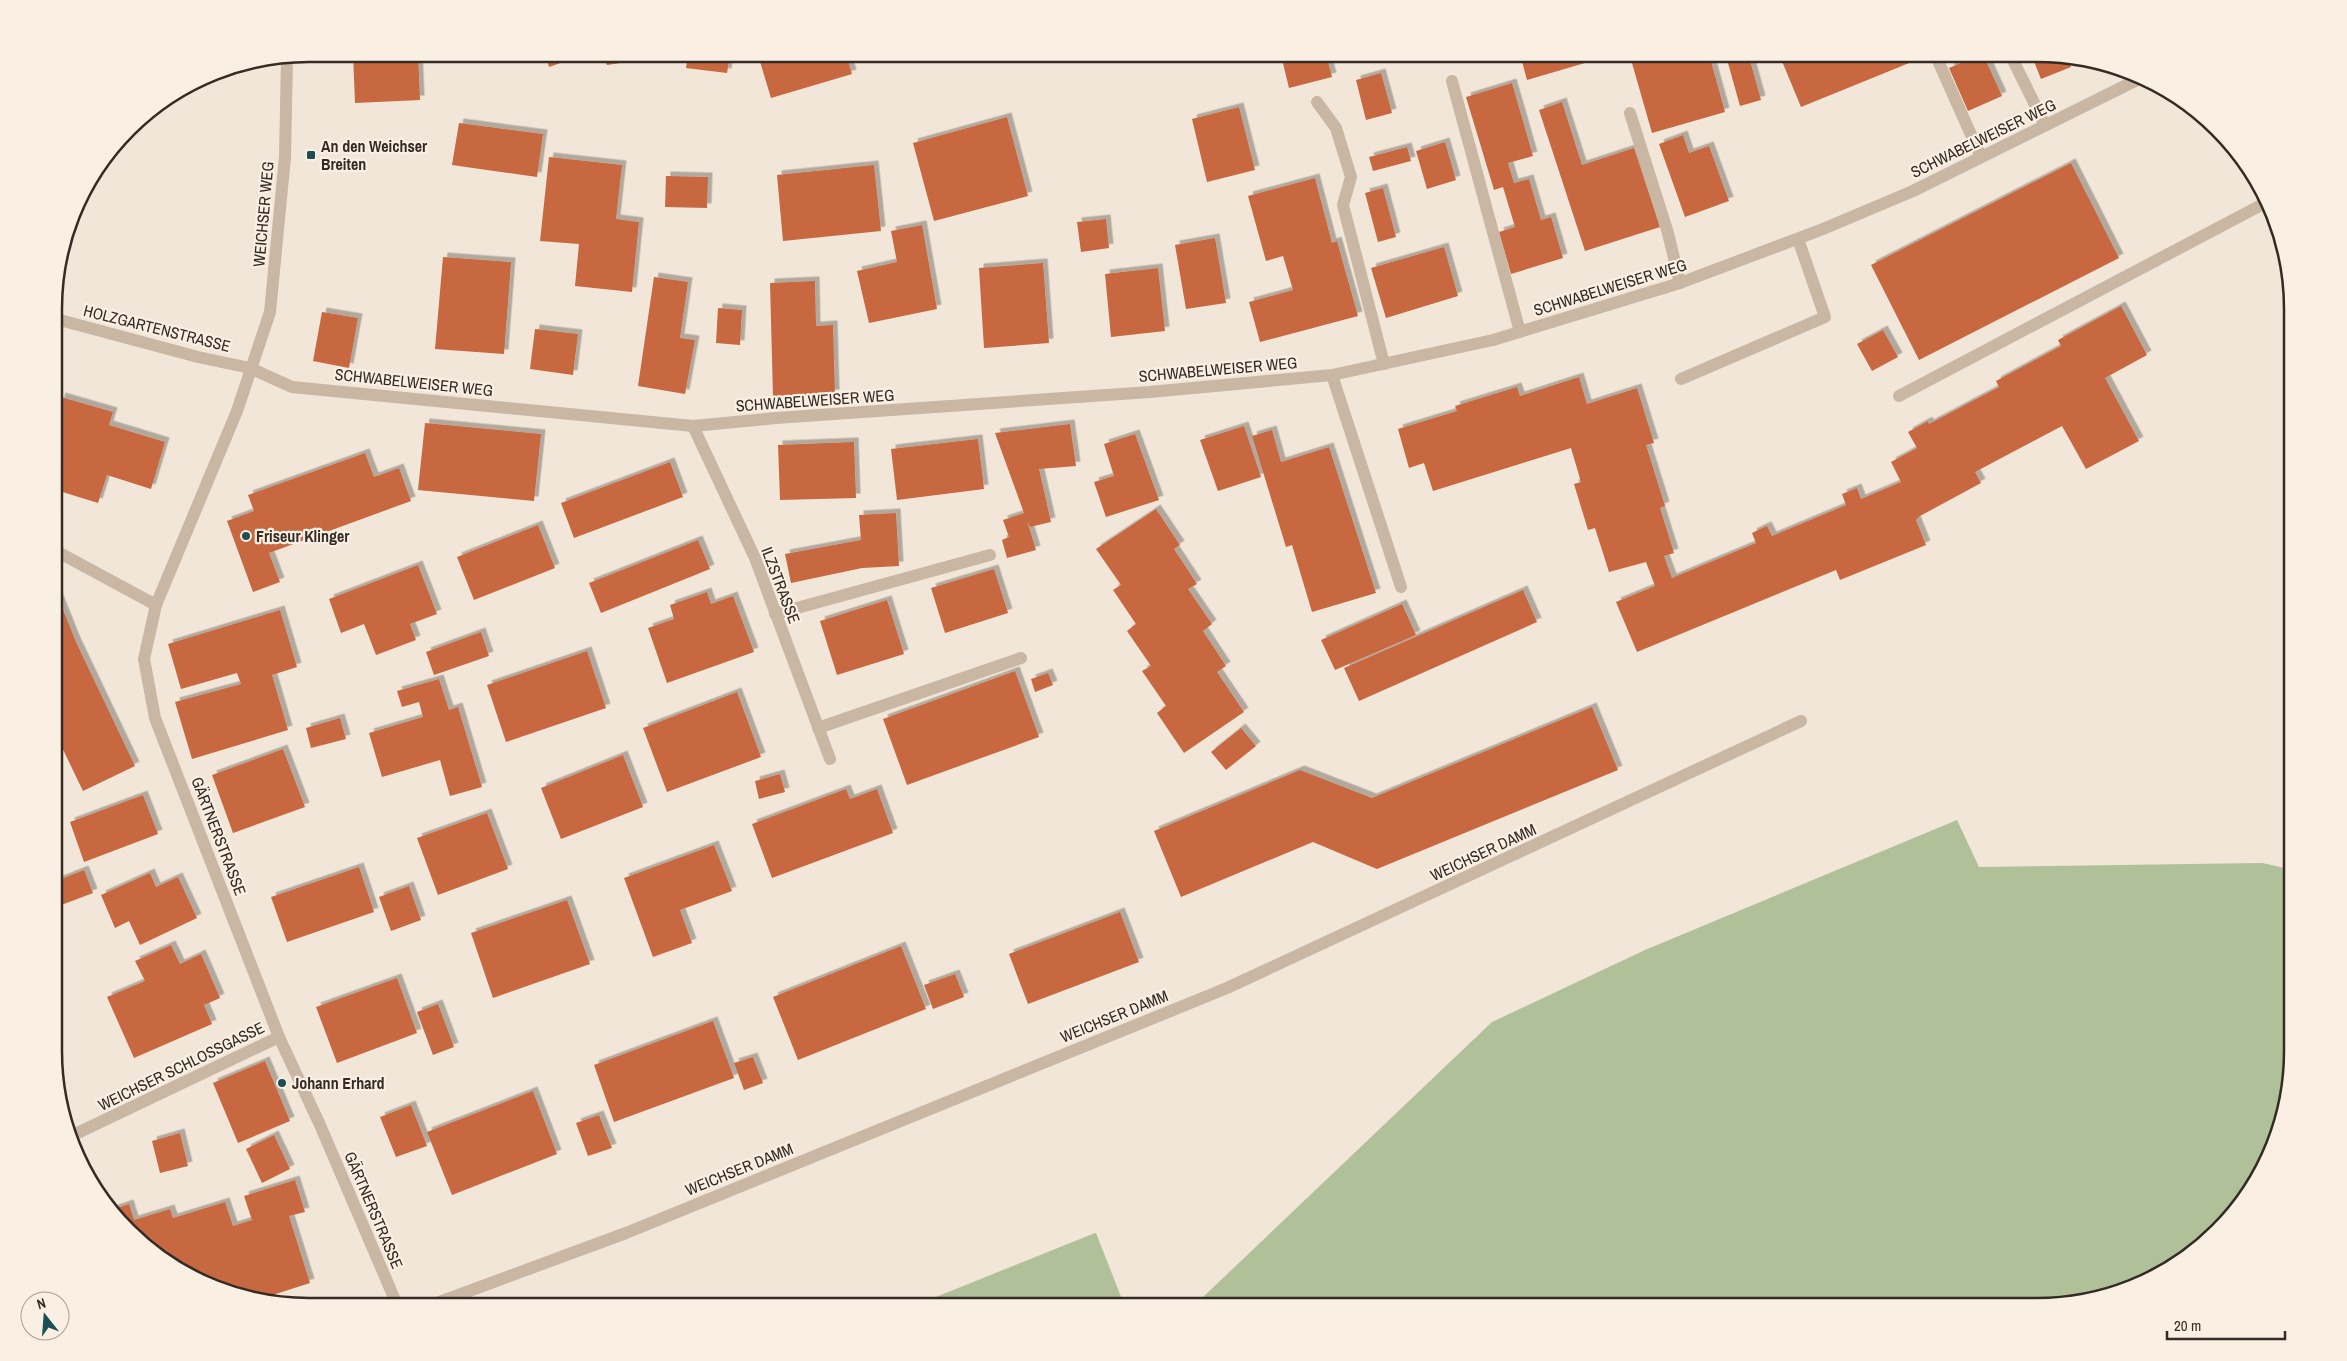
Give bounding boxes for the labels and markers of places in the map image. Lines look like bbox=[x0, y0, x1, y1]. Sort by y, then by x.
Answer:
place label: An den Weichser Breiten bbox=[321, 135, 428, 175]
marker: An den Weichser Breiten bbox=[305, 149, 317, 161]
place label: Friseur Klinger bbox=[256, 525, 350, 547]
marker: Friseur Klinger bbox=[240, 530, 252, 542]
place label: Johann Erhard bbox=[292, 1072, 385, 1094]
marker: Johann Erhard bbox=[276, 1077, 288, 1089]

